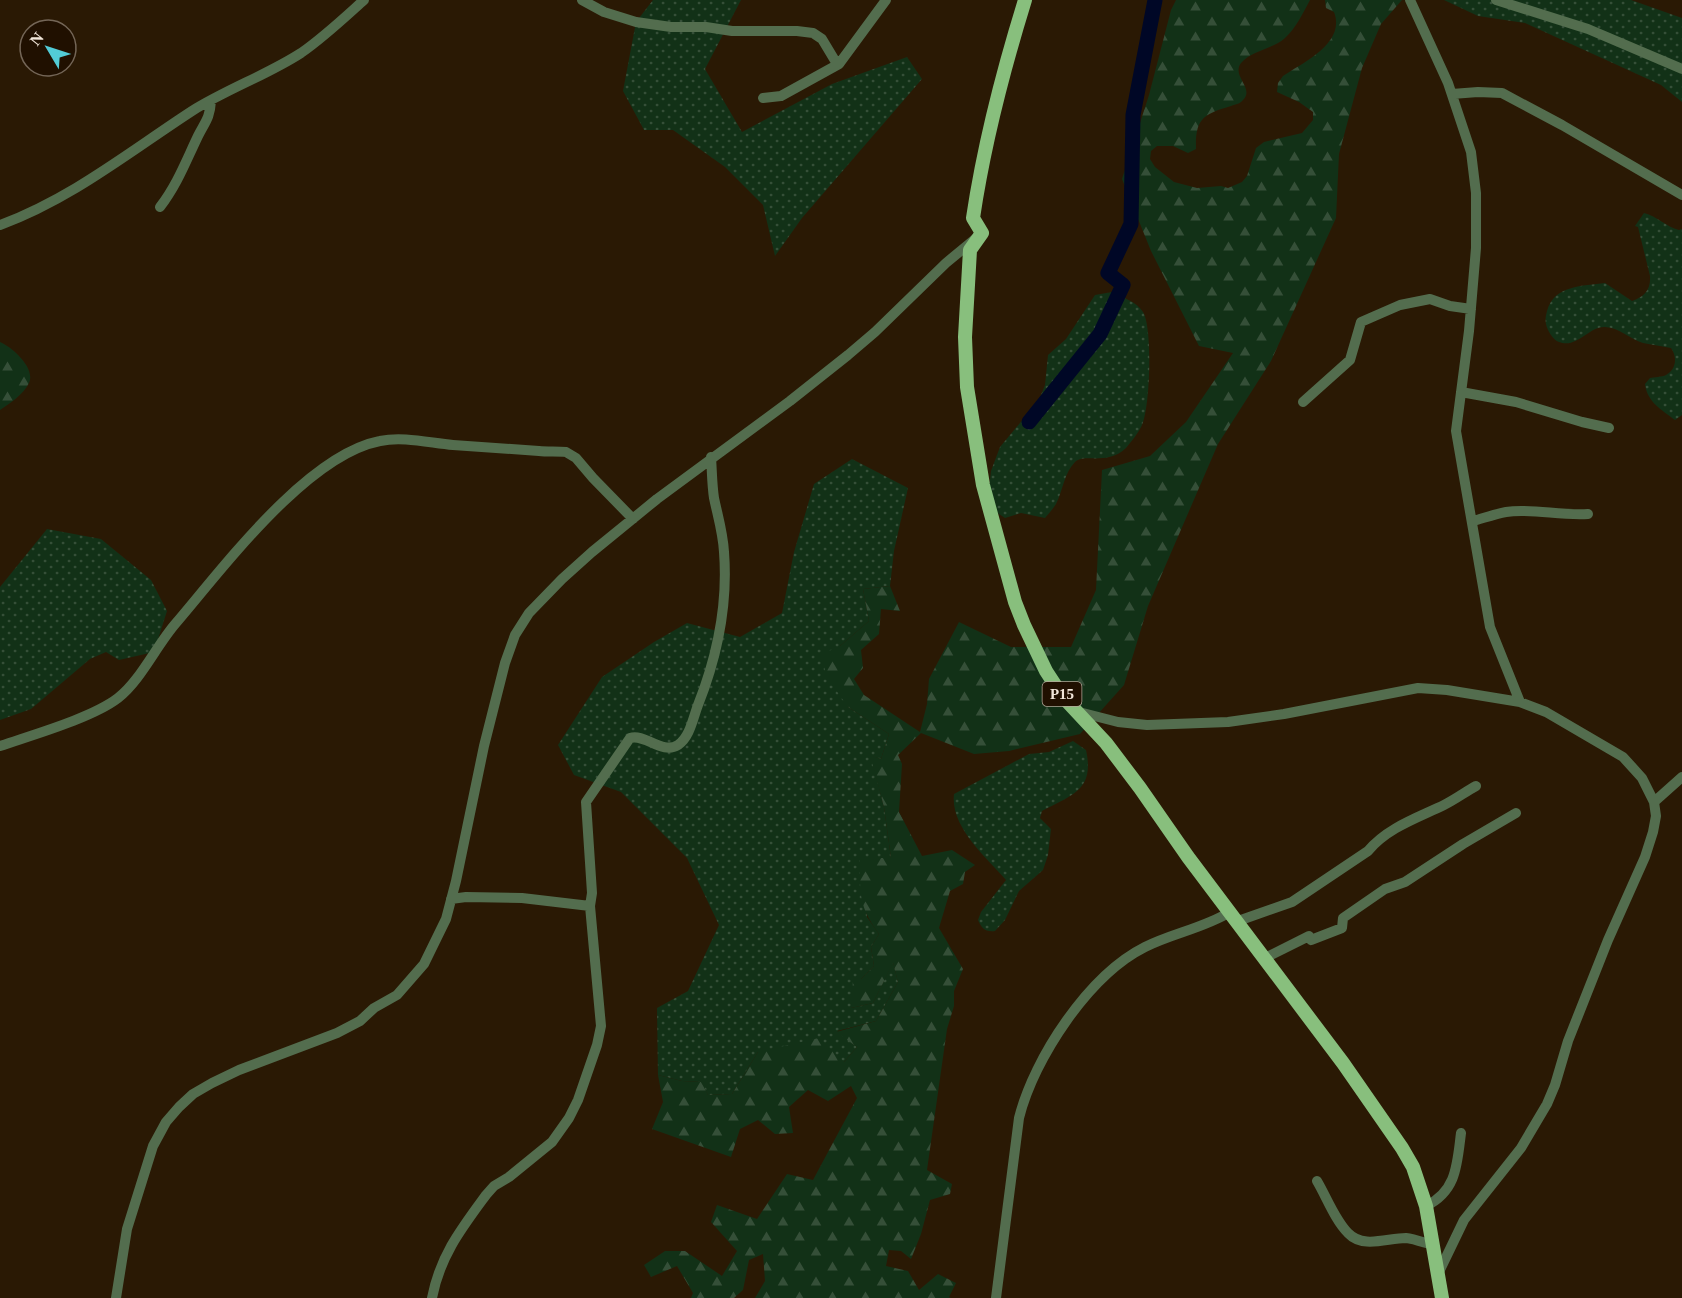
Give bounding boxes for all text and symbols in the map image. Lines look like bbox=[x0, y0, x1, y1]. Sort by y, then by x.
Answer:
north arrow bbox=[18, 18, 78, 78]
text: N bbox=[26, 29, 47, 49]
road number: P15 bbox=[1042, 682, 1082, 706]

